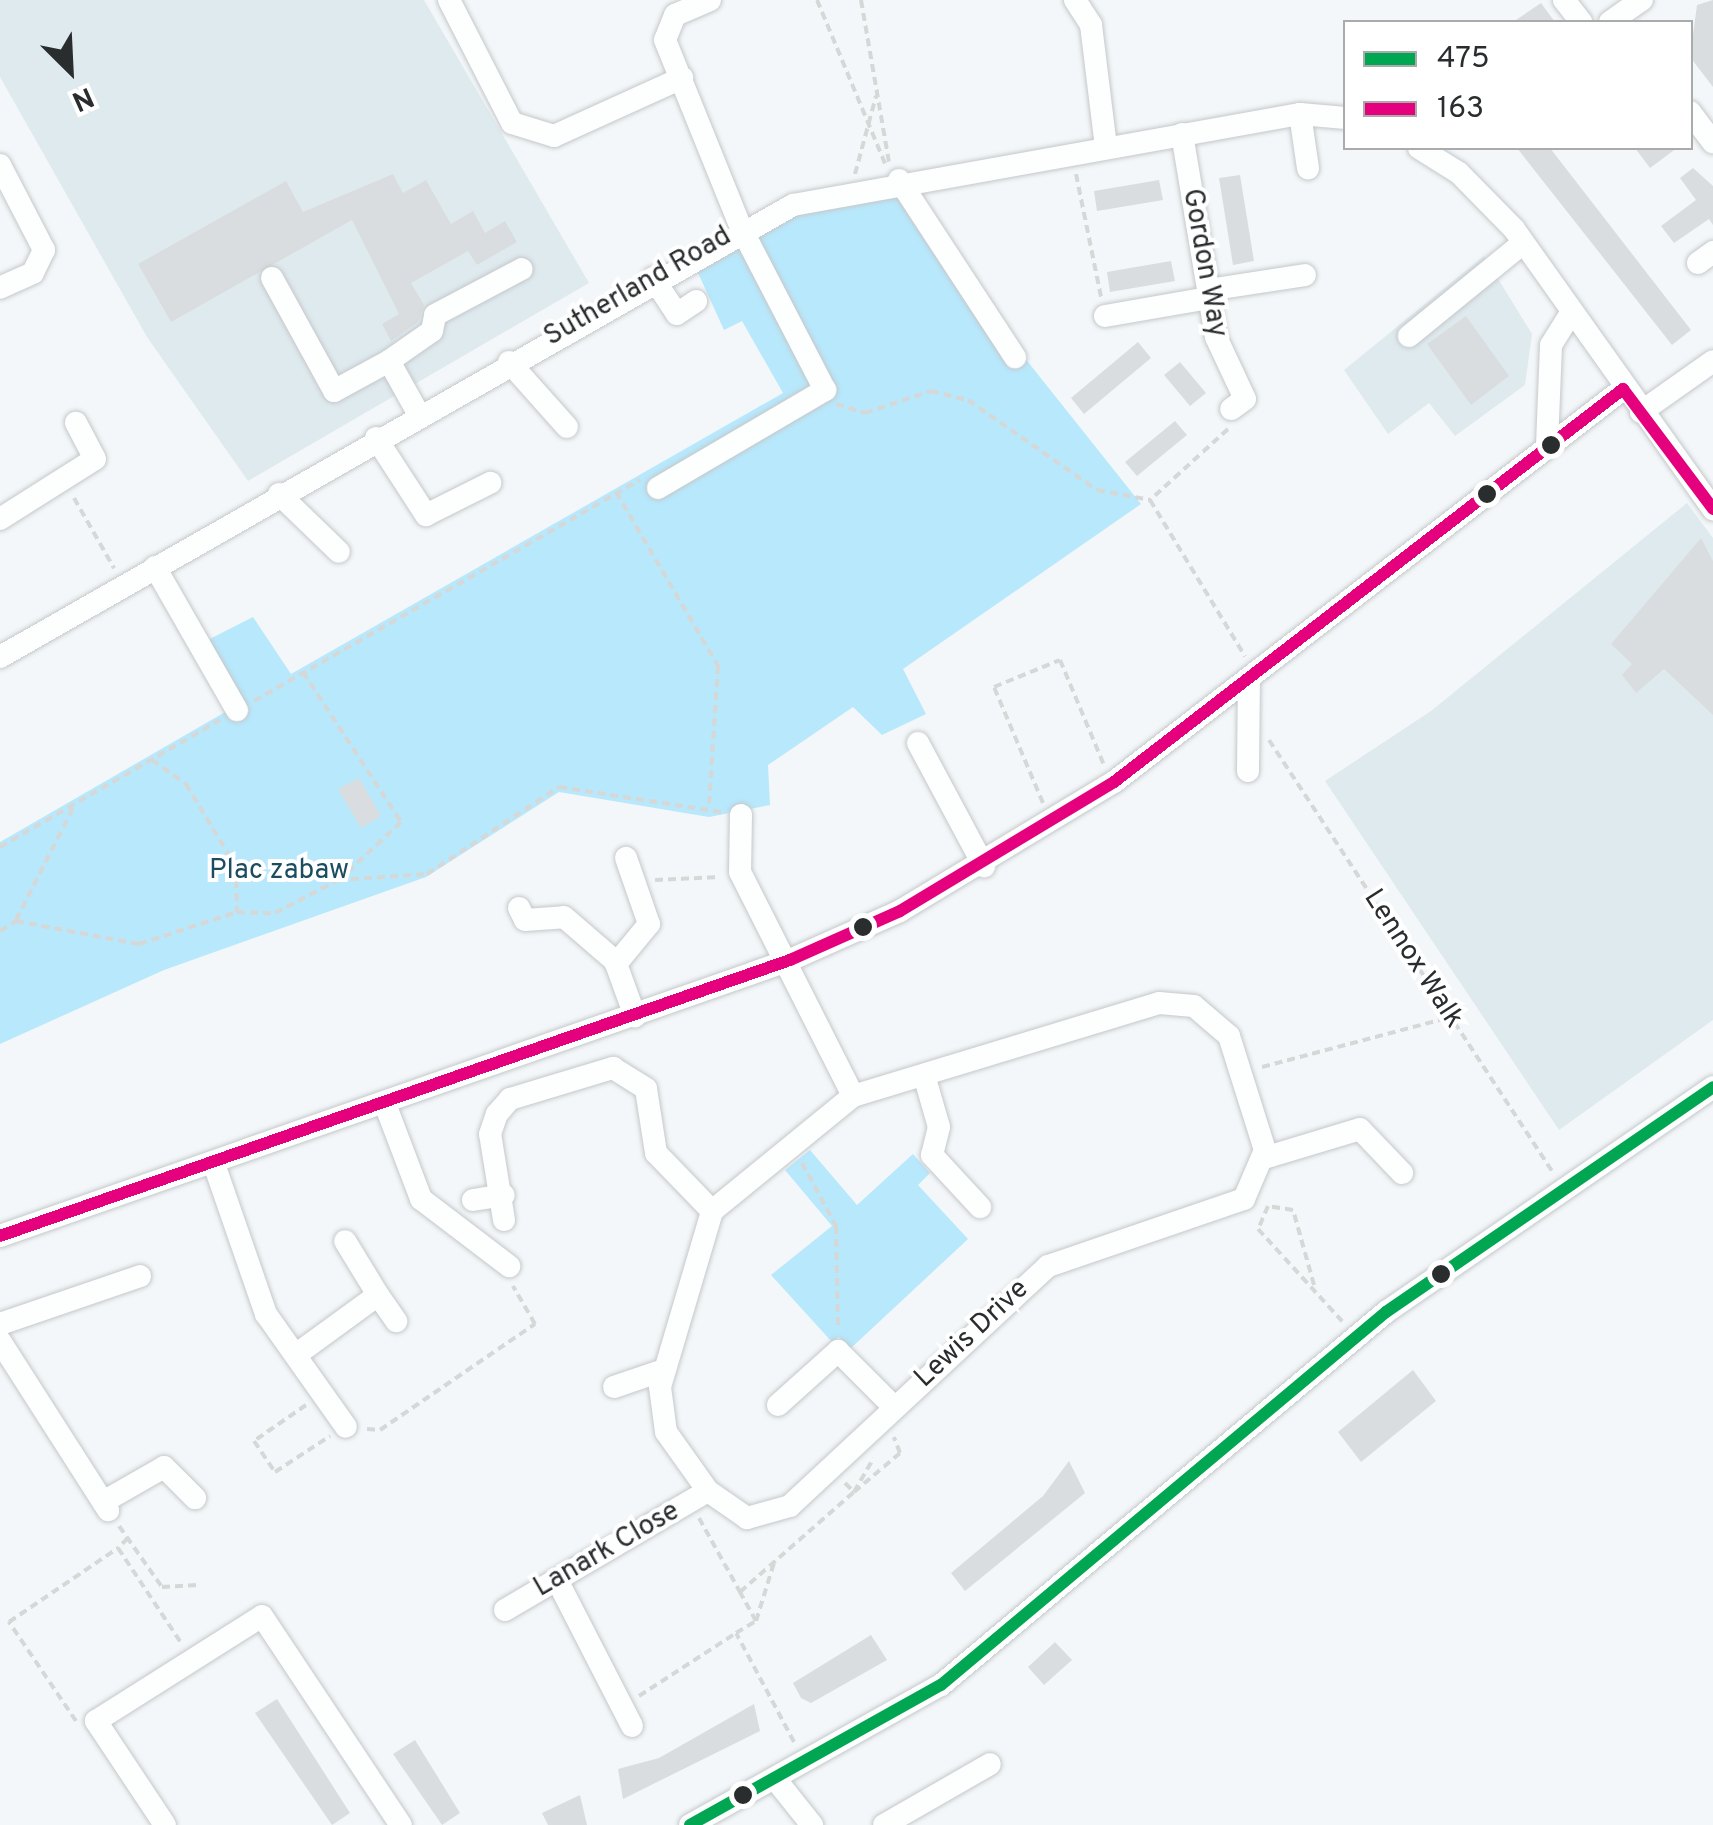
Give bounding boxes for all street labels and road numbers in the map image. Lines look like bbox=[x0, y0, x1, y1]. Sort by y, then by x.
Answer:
street label: Gordon Way bbox=[1174, 186, 1234, 340]
street label: Sutherland Road bbox=[538, 220, 738, 354]
street label: Lennox Walk bbox=[1356, 883, 1470, 1035]
street label: Lewis Drive bbox=[908, 1273, 1036, 1395]
street label: Lanark Close bbox=[528, 1495, 686, 1605]

